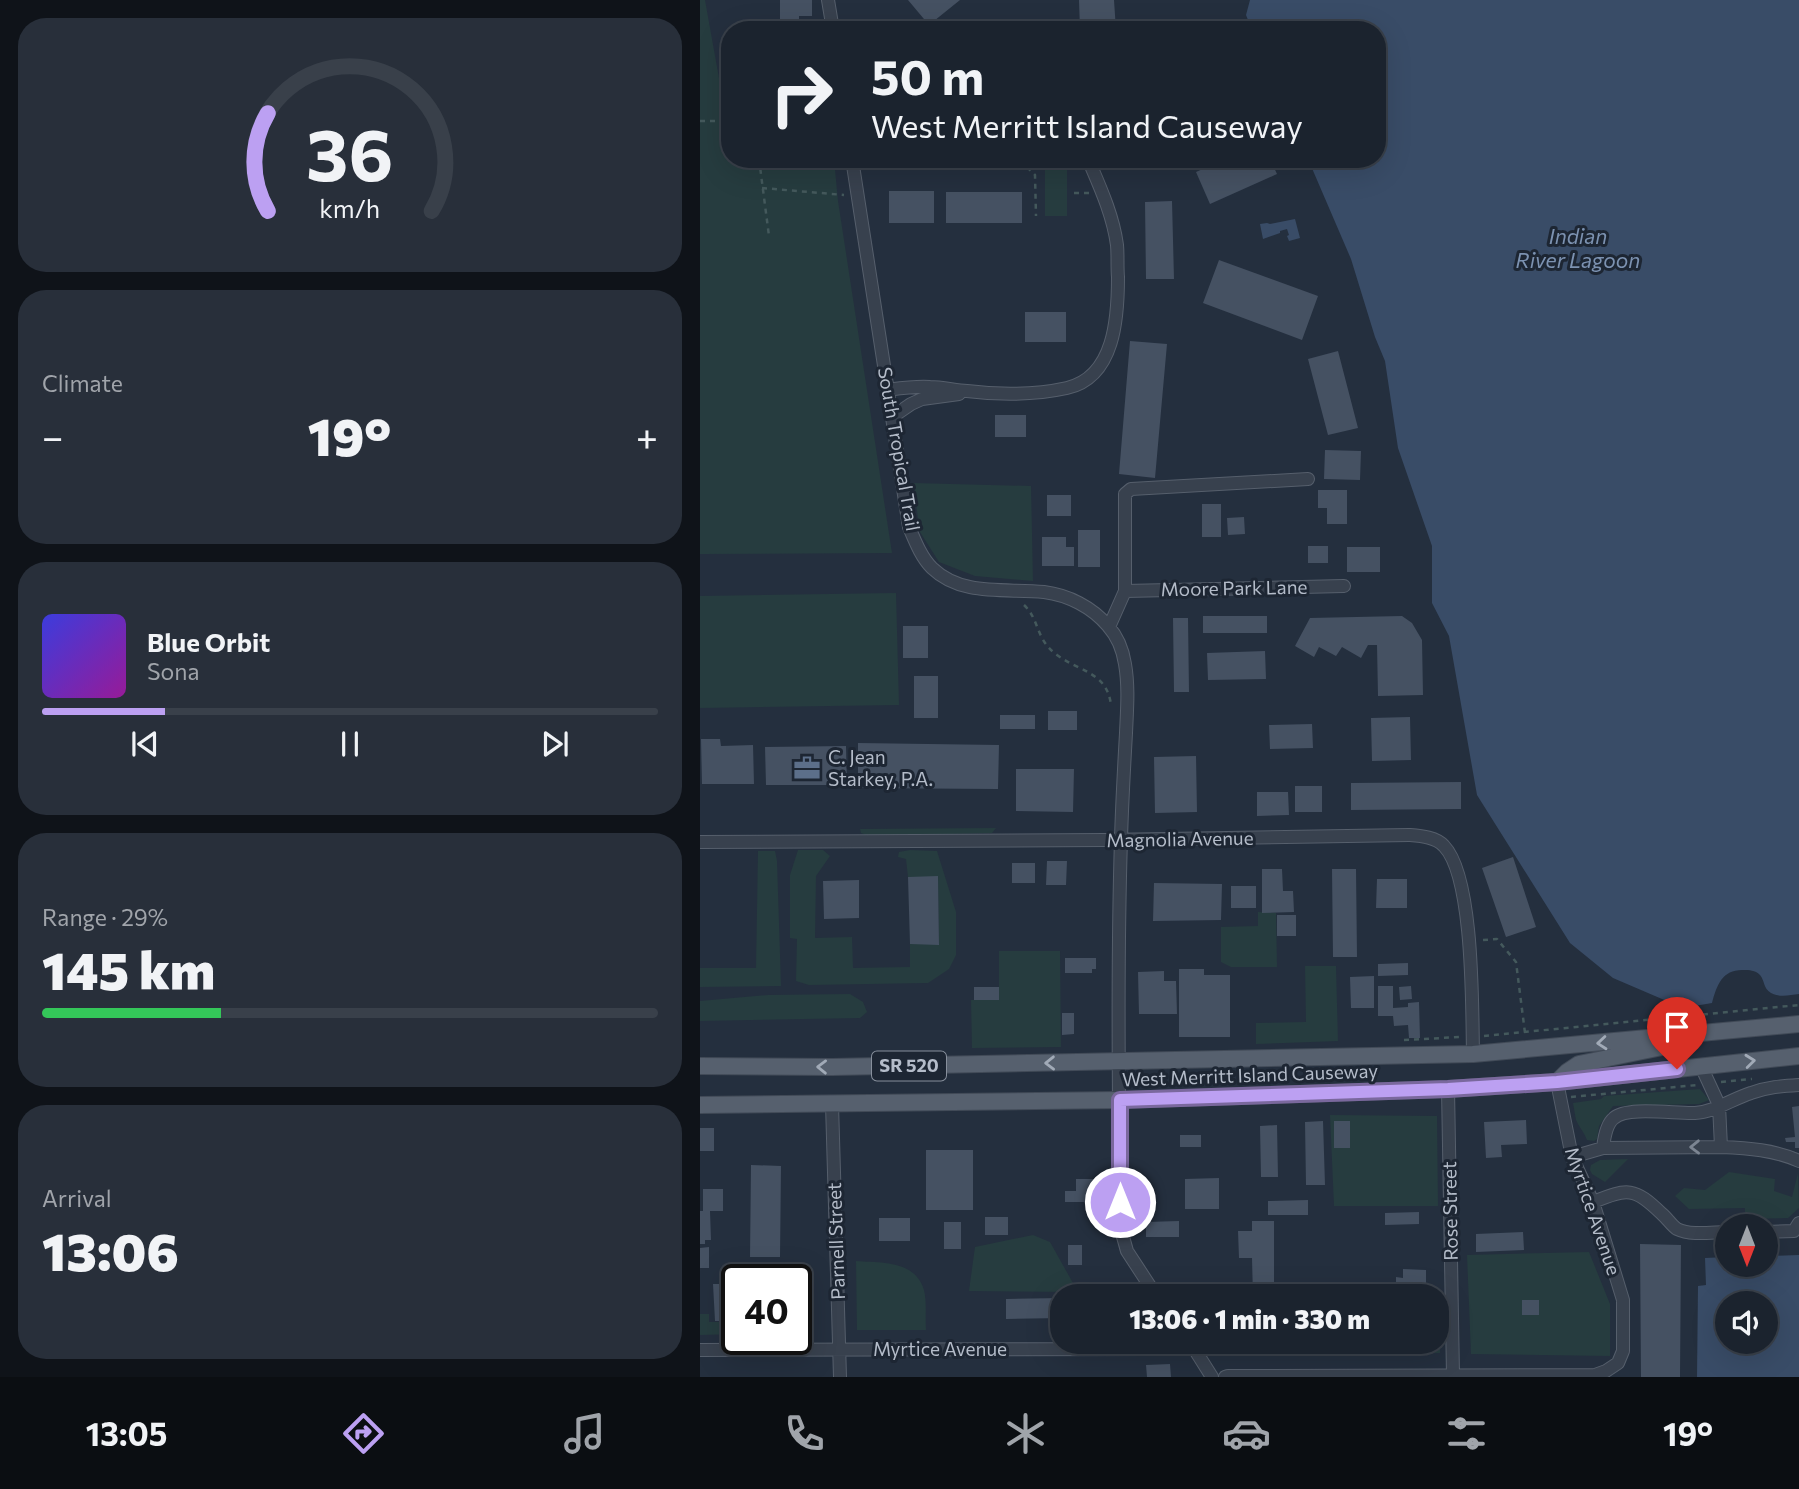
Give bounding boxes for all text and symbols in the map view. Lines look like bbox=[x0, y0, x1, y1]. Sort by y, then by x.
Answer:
text: 50 m bbox=[871, 45, 984, 105]
icon: right bbox=[756, 49, 847, 140]
text: West Merritt Island Causeway bbox=[871, 105, 1303, 145]
text: 36 bbox=[306, 107, 394, 196]
text: km/h bbox=[320, 193, 380, 223]
water label: Indian River Lagoon bbox=[1516, 223, 1640, 272]
street label: South Tropical Trail bbox=[874, 365, 925, 533]
text: Climate bbox=[42, 369, 123, 397]
text: 19° bbox=[308, 403, 391, 467]
text: − bbox=[42, 412, 64, 459]
text: + bbox=[636, 412, 658, 459]
street label: Moore Park Lane bbox=[1160, 575, 1308, 600]
text: Blue Orbit bbox=[147, 626, 270, 657]
text: Sona bbox=[147, 657, 199, 685]
icon: previous bbox=[126, 725, 164, 763]
icon: pause bbox=[331, 725, 369, 763]
icon: next bbox=[536, 725, 574, 763]
place label: C. Jean Starkey, P.A. bbox=[828, 745, 933, 790]
office icon: C. Jean Starkey, P.A. bbox=[792, 753, 822, 783]
street label: Magnolia Avenue bbox=[1106, 826, 1254, 851]
text: Range · 29% bbox=[42, 903, 168, 931]
text: 145 km bbox=[42, 937, 215, 1001]
pin bbox=[1647, 997, 1707, 1069]
icon: arrive bbox=[1658, 1008, 1696, 1046]
one-way arrow bbox=[1596, 1035, 1607, 1050]
road number: SR 520 bbox=[872, 1051, 946, 1080]
one-way arrow bbox=[1745, 1054, 1756, 1069]
one-way arrow bbox=[1044, 1055, 1055, 1070]
one-way arrow bbox=[817, 1059, 827, 1075]
street label: West Merritt Island Causeway bbox=[1121, 1059, 1379, 1090]
one-way arrow bbox=[1689, 1139, 1700, 1155]
street label: Myrtice Avenue bbox=[1561, 1144, 1626, 1278]
street label: Rose Street bbox=[1437, 1161, 1462, 1261]
position arrow bbox=[1083, 1165, 1157, 1239]
street label: Parnell Street bbox=[822, 1182, 849, 1300]
text: Arrival bbox=[42, 1184, 112, 1212]
north arrow bbox=[1715, 1214, 1778, 1278]
map controls bbox=[1715, 1214, 1778, 1354]
text: 13:06 bbox=[42, 1218, 179, 1282]
speed limit sign: 40 bbox=[721, 1264, 812, 1355]
button: sound bbox=[1715, 1291, 1778, 1354]
text: 13:06 · 1 min · 330 m bbox=[1129, 1303, 1370, 1334]
street label: Myrtice Avenue bbox=[873, 1337, 1007, 1360]
icon: directions bbox=[339, 1409, 388, 1458]
icon: music bbox=[560, 1409, 609, 1458]
icon: phone bbox=[780, 1409, 829, 1458]
icon: climate bbox=[1001, 1409, 1050, 1458]
icon: car bbox=[1222, 1409, 1271, 1458]
icon: filters bbox=[1442, 1409, 1491, 1458]
text: 13:05 bbox=[86, 1413, 167, 1453]
text: 19° bbox=[1663, 1413, 1713, 1453]

